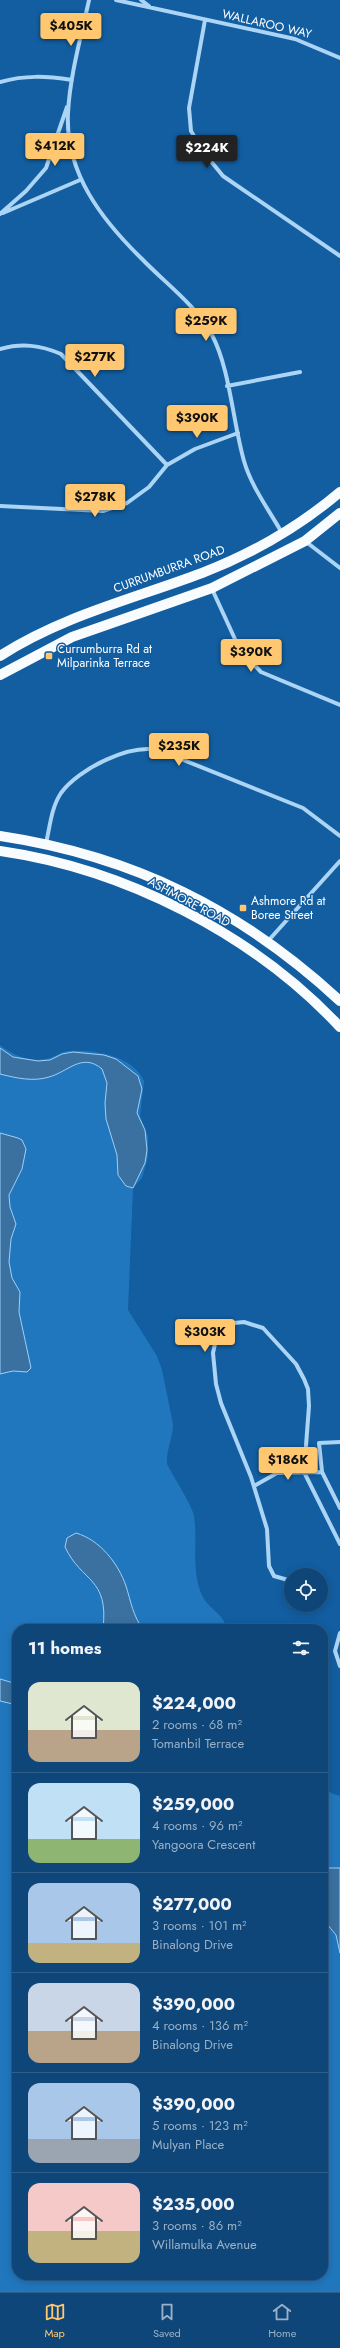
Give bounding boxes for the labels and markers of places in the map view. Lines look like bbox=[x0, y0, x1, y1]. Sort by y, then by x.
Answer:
pin: $405K bbox=[43, 13, 99, 47]
pin: $412K bbox=[27, 133, 83, 167]
pin: $224K bbox=[179, 135, 235, 169]
pin: $259K bbox=[178, 308, 234, 342]
pin: $277K bbox=[67, 344, 123, 378]
pin: $390K bbox=[169, 405, 225, 439]
pin: $278K bbox=[67, 484, 123, 518]
pin: $390K bbox=[223, 639, 279, 673]
place label: Currumburra Rd at Milparinka Terrace bbox=[57, 640, 152, 672]
marker: Currumburra Rd at Milparinka Terrace bbox=[44, 651, 54, 661]
pin: $235K bbox=[151, 733, 207, 767]
place label: Ashmore Rd at Boree Street bbox=[251, 892, 326, 924]
marker: Ashmore Rd at Boree Street bbox=[238, 903, 248, 913]
pin: $303K bbox=[177, 1319, 233, 1353]
pin: $186K bbox=[260, 1447, 316, 1481]

